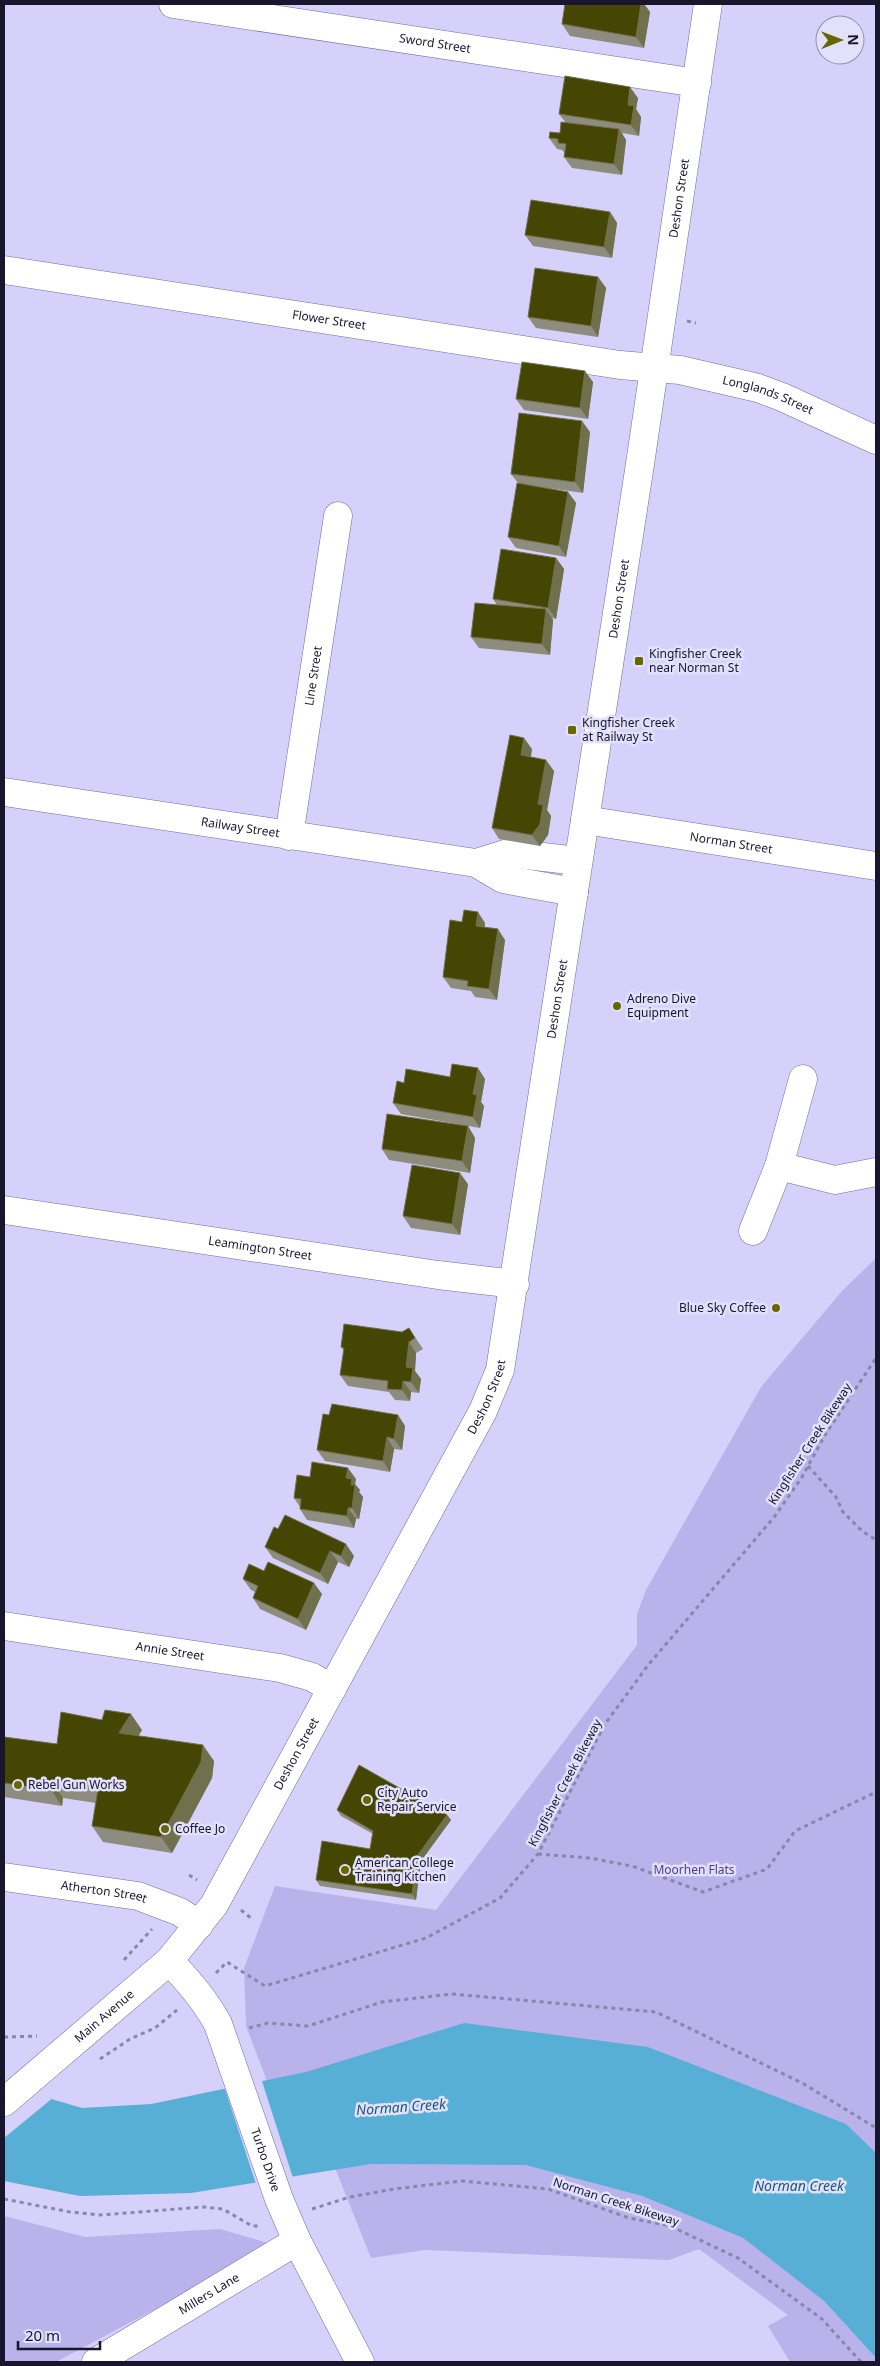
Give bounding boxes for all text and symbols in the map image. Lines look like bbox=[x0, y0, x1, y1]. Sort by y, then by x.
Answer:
north arrow bbox=[815, 15, 865, 65]
street label: Sword Street bbox=[398, 29, 473, 57]
text: N bbox=[844, 34, 863, 46]
street label: Deshon Street bbox=[665, 157, 693, 239]
street label: Flower Street bbox=[291, 306, 368, 334]
street label: Longlands Street bbox=[721, 371, 817, 419]
street label: Deshon Street bbox=[604, 557, 633, 640]
street label: Line Street bbox=[300, 644, 326, 707]
place label: Kingfisher Creek near Norman St bbox=[649, 645, 742, 676]
marker: Kingfisher Creek near Norman St bbox=[633, 655, 645, 667]
place label: Kingfisher Creek at Railway St bbox=[582, 714, 675, 745]
marker: Kingfisher Creek at Railway St bbox=[566, 724, 578, 736]
street label: Railway Street bbox=[200, 813, 282, 841]
street label: Norman Street bbox=[689, 828, 774, 858]
street label: Deshon Street bbox=[542, 958, 571, 1040]
place label: Adreno Dive Equipment bbox=[627, 990, 696, 1021]
marker: Adreno Dive Equipment bbox=[611, 1000, 623, 1012]
street label: Leamington Street bbox=[207, 1232, 314, 1264]
place label: Blue Sky Coffee bbox=[679, 1299, 766, 1316]
marker: Blue Sky Coffee bbox=[770, 1302, 782, 1314]
street label: Deshon Street bbox=[463, 1358, 510, 1437]
street label: Kingfisher Creek Bikeway bbox=[764, 1379, 856, 1508]
street label: Annie Street bbox=[135, 1637, 206, 1664]
street label: Deshon Street bbox=[269, 1714, 323, 1793]
street label: Kingfisher Creek Bikeway bbox=[524, 1715, 606, 1849]
place label: Rebel Gun Works bbox=[28, 1776, 125, 1793]
marker: Rebel Gun Works bbox=[12, 1779, 24, 1791]
place label: City Auto Repair Service bbox=[377, 1784, 457, 1815]
marker: City Auto Repair Service bbox=[361, 1794, 373, 1806]
place label: Coffee Jo bbox=[175, 1820, 225, 1837]
marker: Coffee Jo bbox=[159, 1823, 171, 1835]
place label: American College Training Kitchen bbox=[355, 1854, 454, 1885]
park label: Moorhen Flats bbox=[653, 1861, 735, 1878]
marker: American College Training Kitchen bbox=[339, 1864, 351, 1876]
street label: Atherton Street bbox=[60, 1876, 150, 1907]
street label: Main Avenue bbox=[71, 1985, 138, 2046]
water label: Norman Creek bbox=[356, 2094, 447, 2119]
street label: Turbo Drive bbox=[247, 2126, 285, 2194]
street label: Norman Creek Bikeway bbox=[551, 2173, 682, 2230]
water label: Norman Creek bbox=[754, 2176, 845, 2195]
street label: Millers Lane bbox=[175, 2269, 243, 2318]
scale bar bbox=[18, 2318, 100, 2350]
text: 20 m bbox=[25, 2325, 60, 2345]

